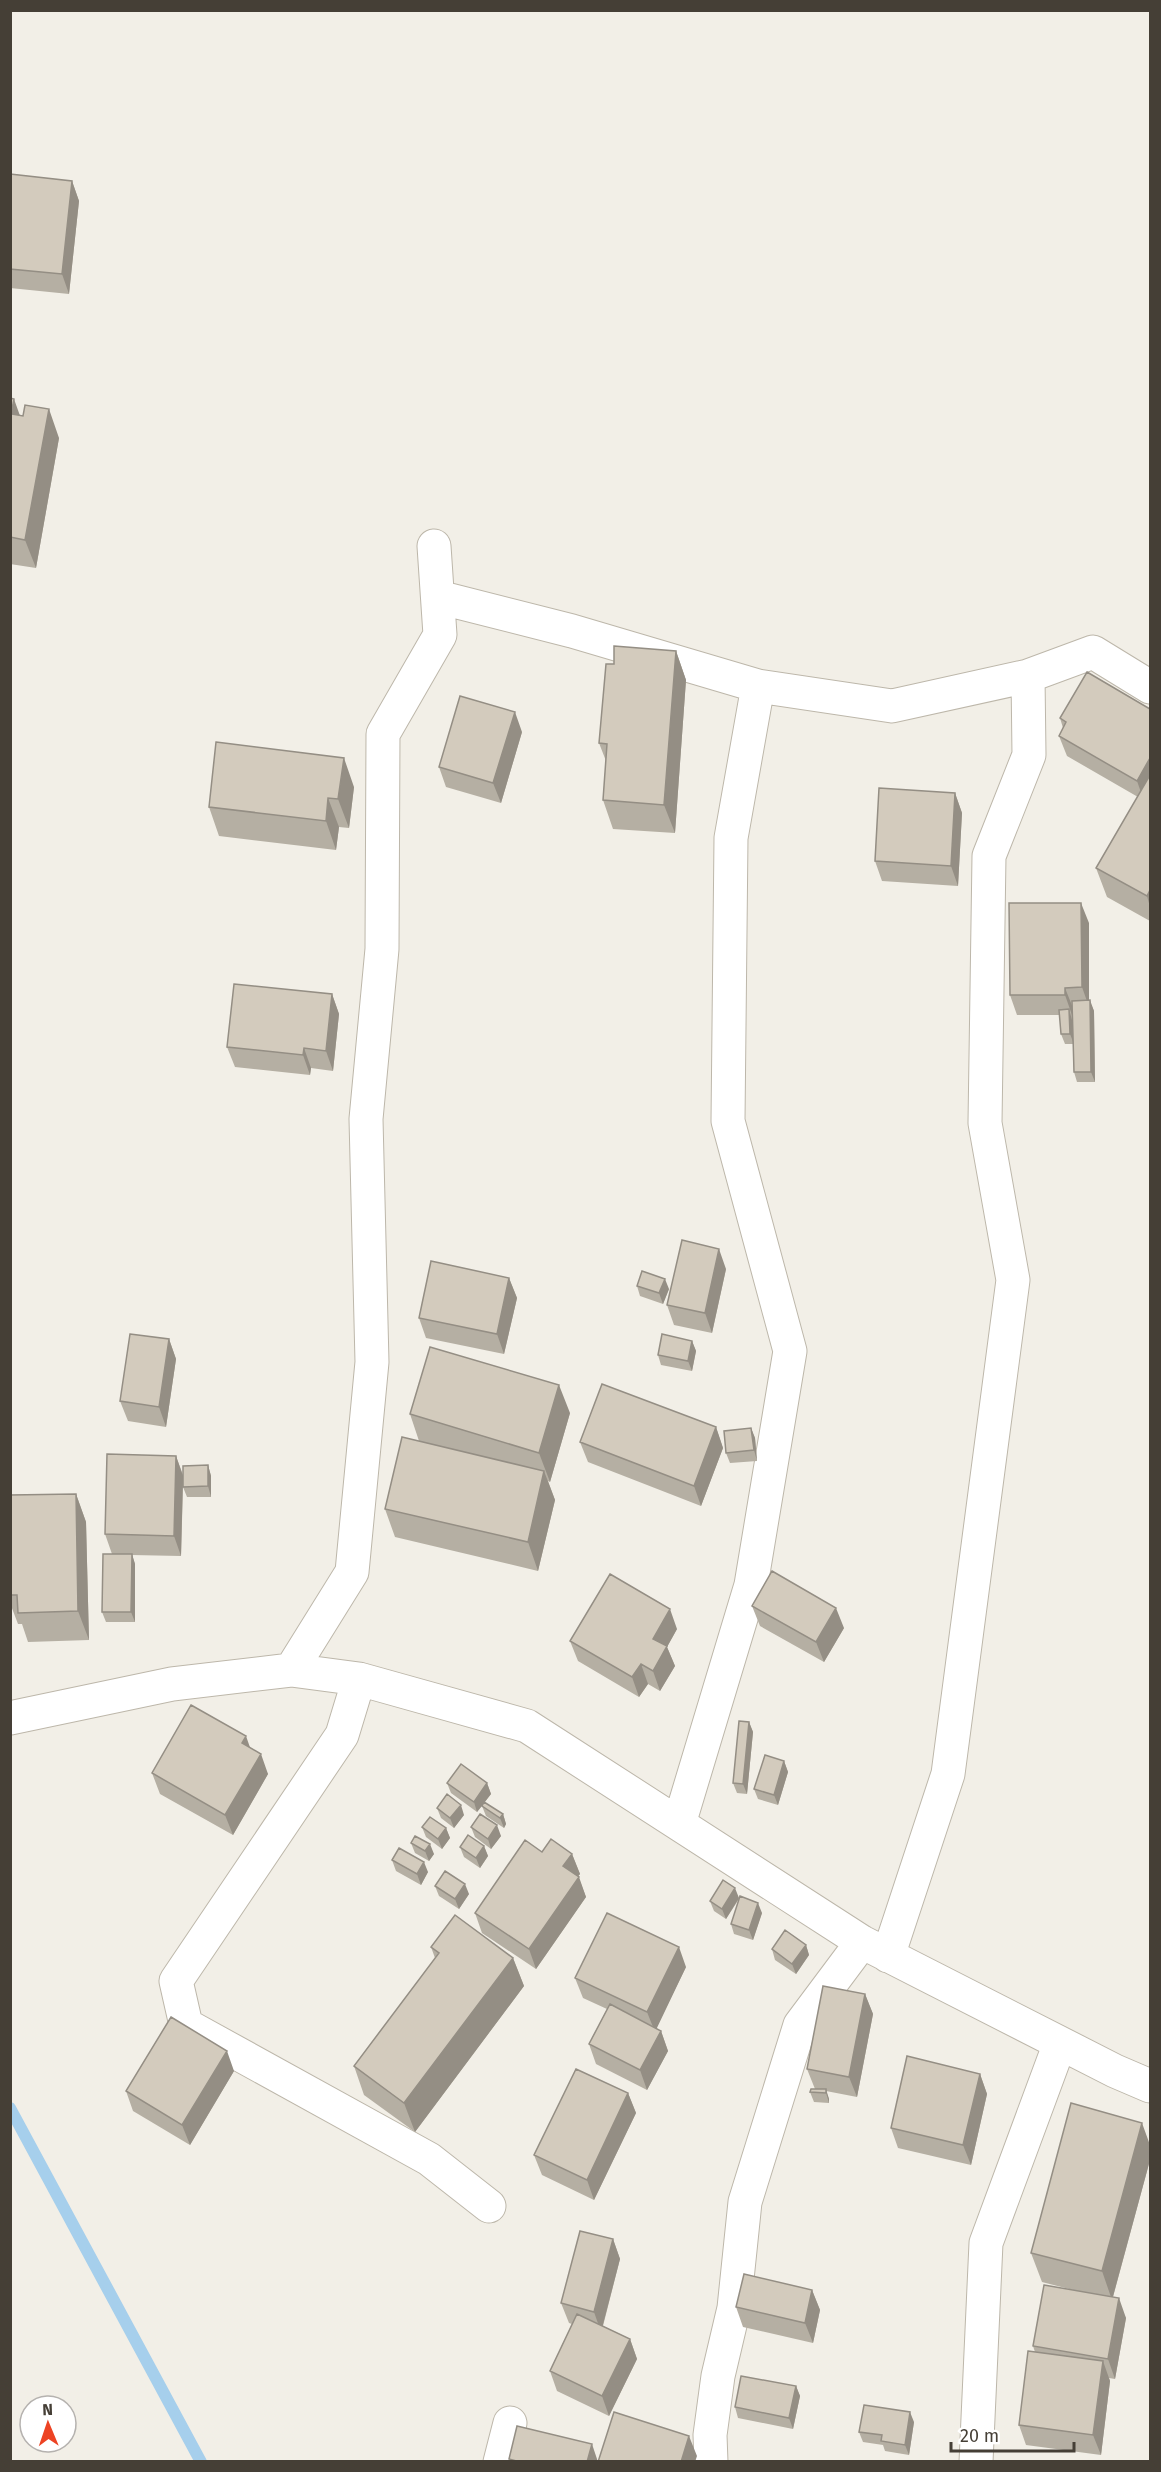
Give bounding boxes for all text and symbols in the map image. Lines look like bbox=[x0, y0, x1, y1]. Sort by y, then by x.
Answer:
north arrow bbox=[18, 2394, 78, 2454]
text: N bbox=[42, 2400, 53, 2419]
scale bar bbox=[951, 2415, 1074, 2453]
text: 20 m bbox=[960, 2425, 999, 2447]

